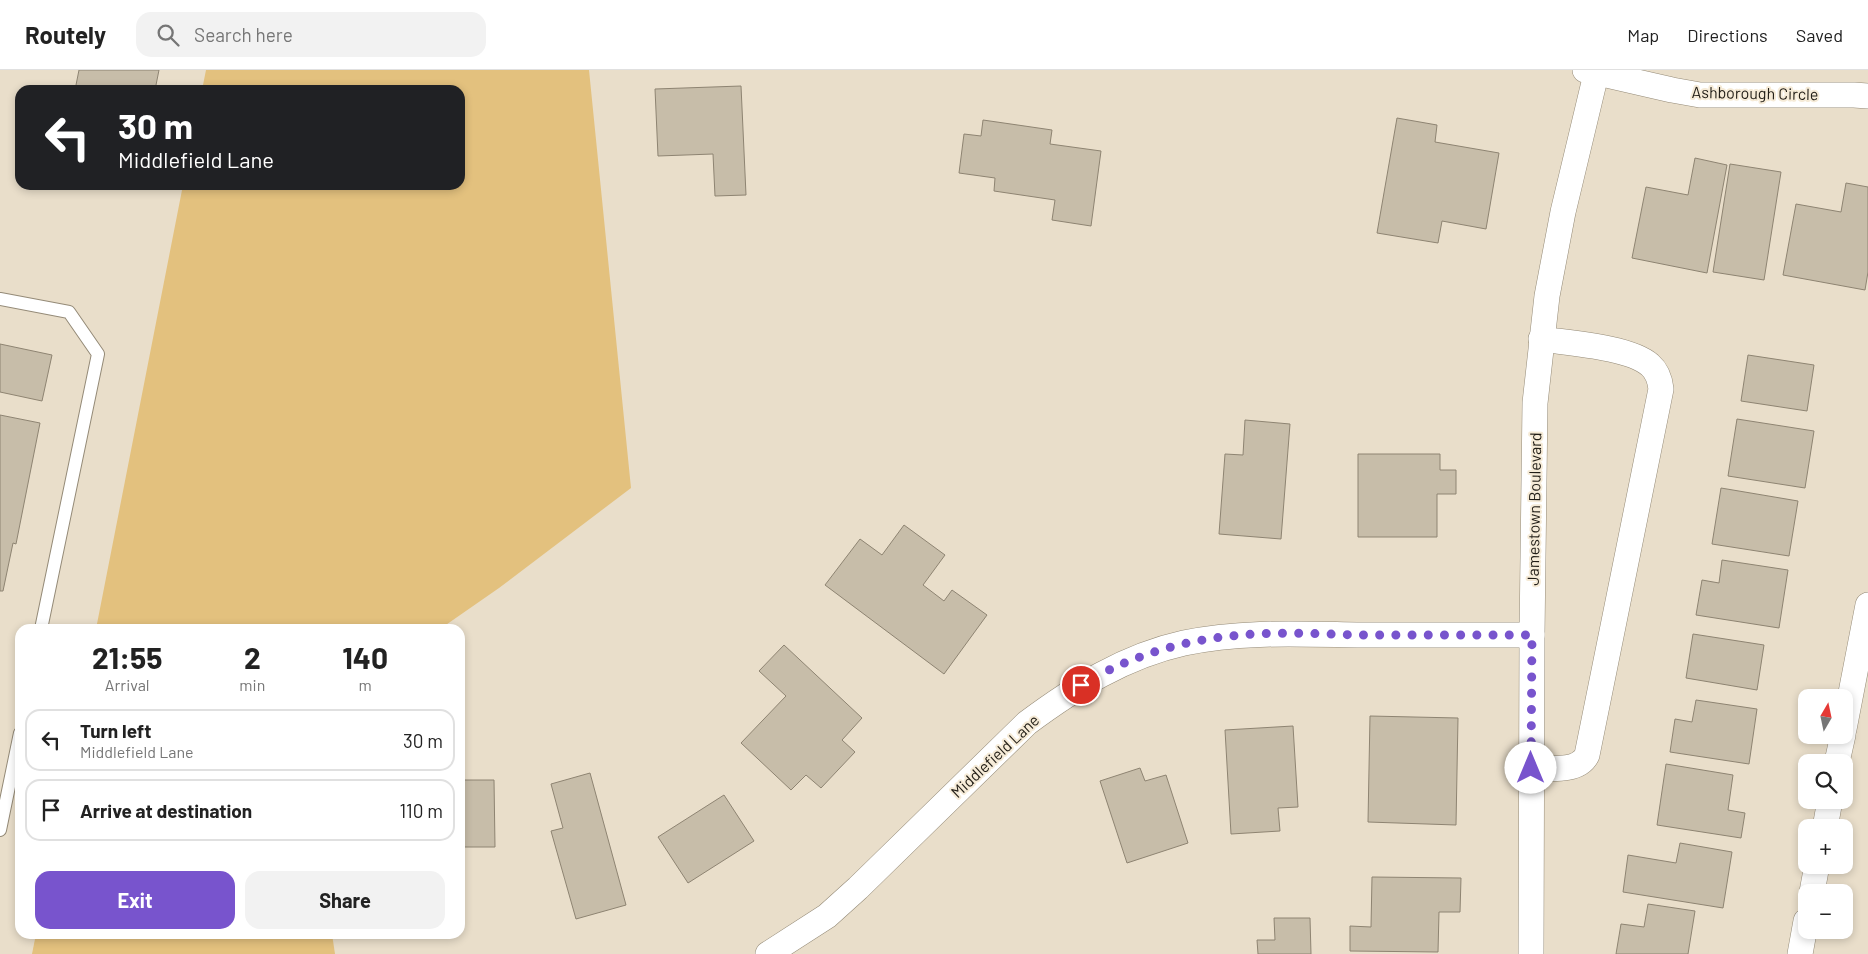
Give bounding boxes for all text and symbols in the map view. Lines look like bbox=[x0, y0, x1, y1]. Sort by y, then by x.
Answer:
search box bbox=[136, 12, 486, 57]
text: Routely bbox=[25, 20, 106, 49]
icon: search bbox=[154, 21, 182, 49]
text: Search here bbox=[194, 23, 293, 46]
text: Map bbox=[1627, 24, 1659, 46]
text: Directions bbox=[1687, 24, 1768, 46]
text: Saved bbox=[1796, 24, 1843, 46]
street label: Ashborough Circle bbox=[1691, 82, 1819, 103]
text: 30 m bbox=[118, 104, 193, 146]
icon: left bbox=[35, 105, 100, 170]
text: Middlefield Lane bbox=[118, 146, 274, 172]
street label: Jamestown Boulevard bbox=[1523, 432, 1544, 586]
text: 21:55 bbox=[92, 639, 162, 675]
text: 2 bbox=[244, 639, 261, 675]
text: 140 bbox=[342, 639, 388, 675]
pin bbox=[1060, 664, 1102, 706]
icon: arrive bbox=[1067, 671, 1095, 699]
text: Arrival bbox=[105, 675, 150, 694]
text: min bbox=[239, 675, 265, 694]
text: m bbox=[359, 675, 372, 694]
north arrow bbox=[1798, 689, 1852, 744]
map controls bbox=[1798, 689, 1853, 939]
street label: Middlefield Lane bbox=[947, 710, 1043, 801]
text: Turn left bbox=[80, 719, 151, 742]
icon: left bbox=[37, 726, 65, 754]
text: 30 m bbox=[403, 729, 443, 752]
position arrow bbox=[1504, 741, 1556, 793]
text: Middlefield Lane bbox=[80, 742, 193, 761]
button: search bbox=[1798, 754, 1853, 809]
icon: arrive bbox=[37, 796, 65, 824]
text: Arrive at destination bbox=[80, 799, 252, 822]
text: 110 m bbox=[399, 799, 443, 822]
button: + bbox=[1798, 819, 1853, 874]
button: Exit bbox=[35, 871, 235, 929]
button: Share bbox=[245, 871, 445, 929]
button: − bbox=[1798, 884, 1853, 939]

